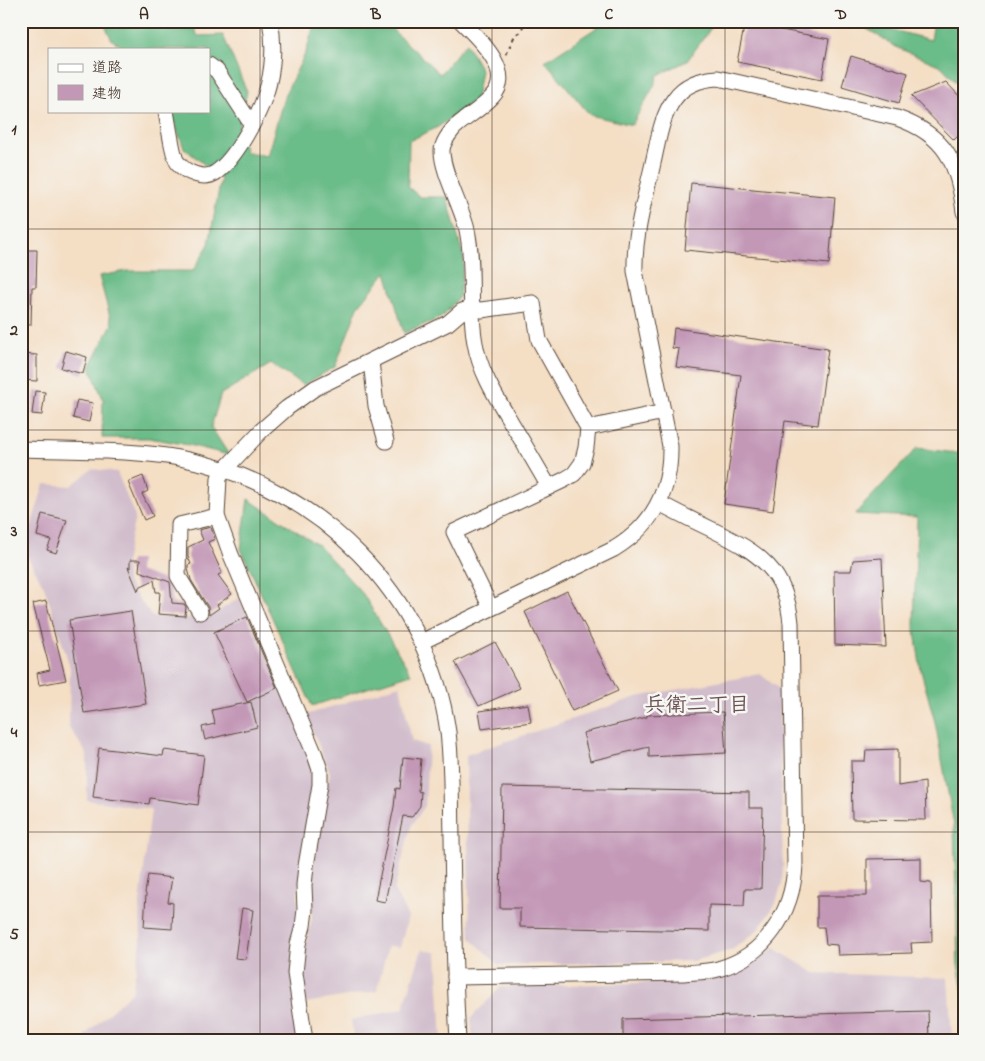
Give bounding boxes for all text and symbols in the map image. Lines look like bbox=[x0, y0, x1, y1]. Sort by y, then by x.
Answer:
text: A bbox=[139, 3, 149, 27]
text: B bbox=[370, 3, 382, 27]
text: C bbox=[605, 3, 614, 27]
text: D bbox=[834, 3, 847, 27]
legend bbox=[48, 48, 210, 112]
text: 道路 bbox=[92, 57, 122, 79]
text: 建物 bbox=[92, 83, 122, 105]
text: 1 bbox=[11, 118, 17, 142]
text: 2 bbox=[9, 319, 18, 343]
text: 3 bbox=[10, 520, 18, 544]
district label: 兵衛二丁目 bbox=[645, 691, 750, 721]
text: 4 bbox=[10, 721, 18, 745]
text: 5 bbox=[9, 923, 19, 947]

